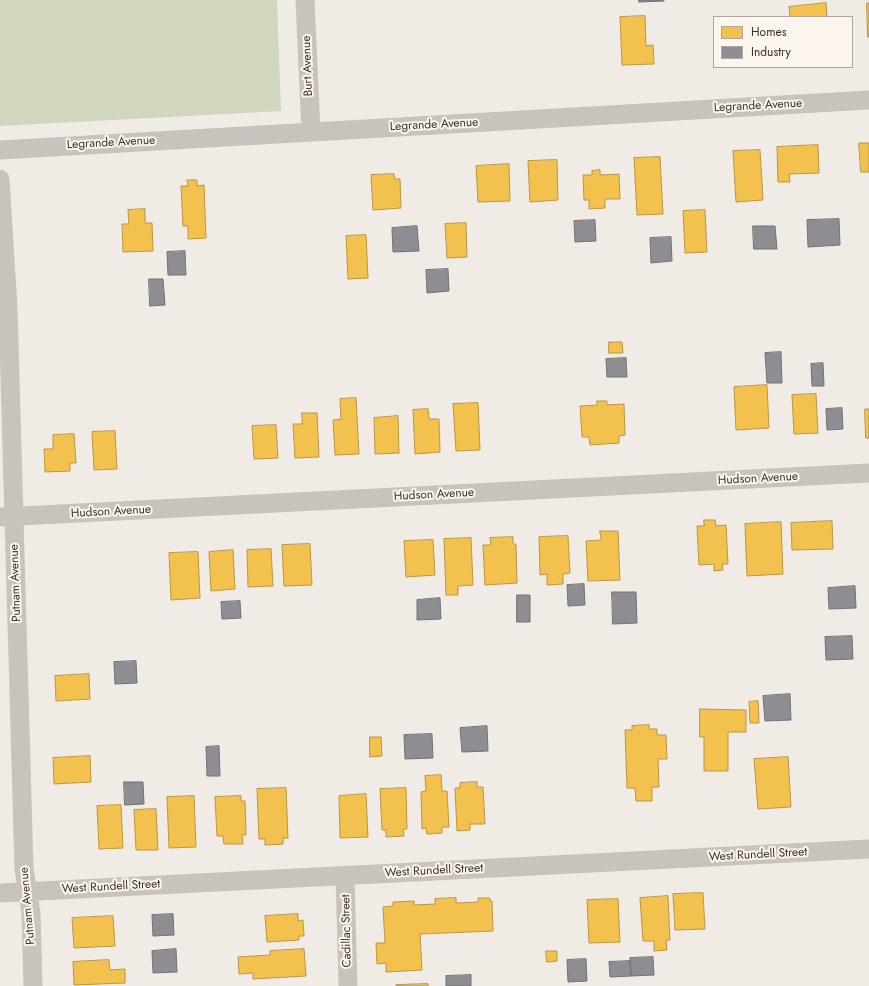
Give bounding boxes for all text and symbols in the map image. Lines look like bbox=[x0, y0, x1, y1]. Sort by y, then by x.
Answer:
legend bbox=[713, 16, 853, 68]
text: Homes bbox=[751, 23, 787, 41]
street label: Burt Avenue bbox=[300, 35, 316, 97]
text: Industry bbox=[751, 43, 791, 61]
street label: Legrande Avenue bbox=[713, 96, 803, 116]
street label: Legrande Avenue bbox=[389, 115, 479, 135]
street label: Legrande Avenue bbox=[66, 133, 156, 153]
street label: Hudson Avenue bbox=[717, 470, 799, 488]
street label: Hudson Avenue bbox=[393, 486, 475, 504]
street label: Hudson Avenue bbox=[70, 503, 152, 521]
street label: Putnam Avenue bbox=[7, 544, 25, 622]
street label: West Rundell Street bbox=[708, 845, 808, 865]
street label: West Rundell Street bbox=[384, 861, 484, 881]
street label: Putnam Avenue bbox=[17, 867, 39, 945]
street label: West Rundell Street bbox=[61, 877, 161, 897]
street label: Cadillac Street bbox=[339, 894, 355, 968]

